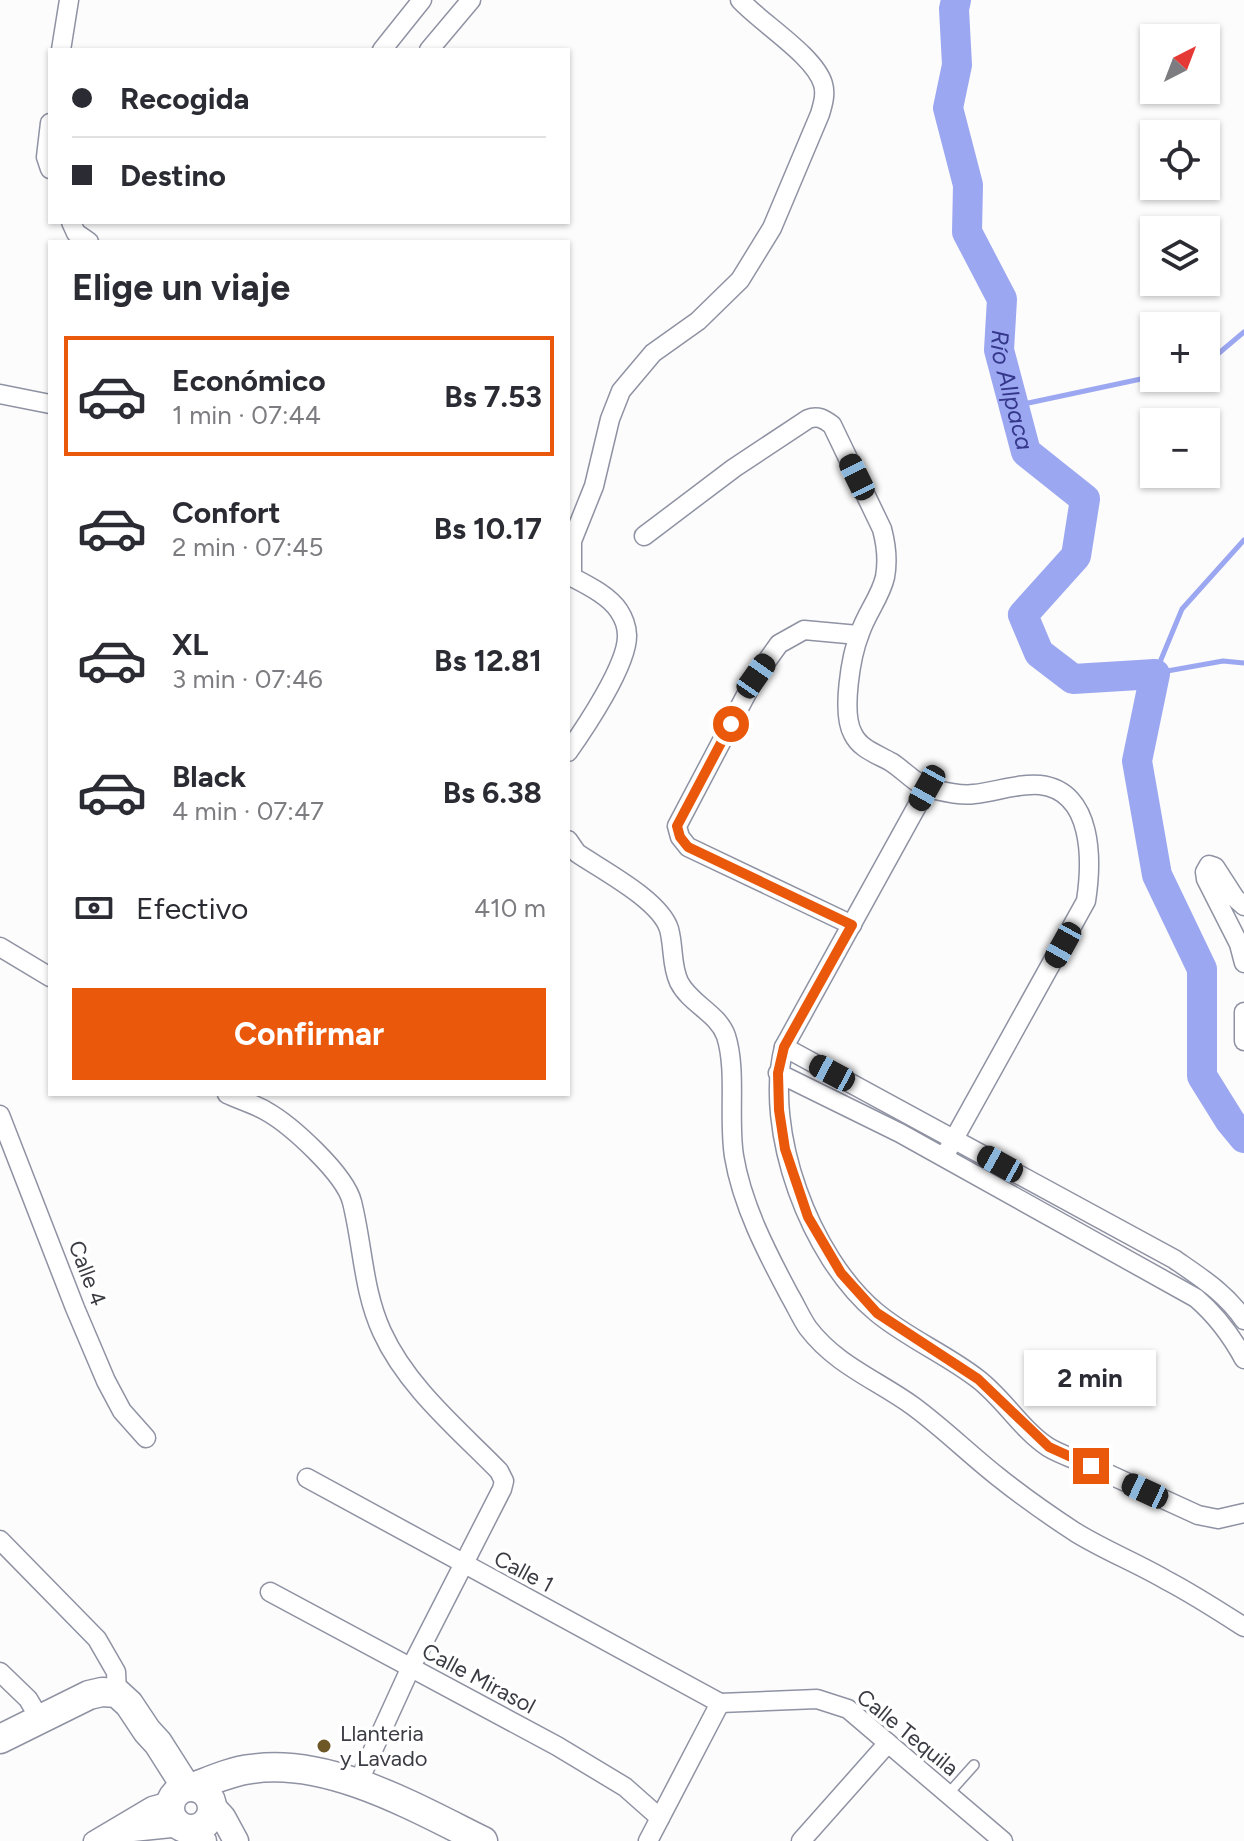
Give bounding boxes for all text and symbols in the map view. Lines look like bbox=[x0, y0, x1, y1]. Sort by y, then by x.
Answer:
north arrow bbox=[1140, 24, 1220, 104]
map controls bbox=[1140, 24, 1220, 488]
text: Recogida bbox=[120, 80, 250, 117]
button: locate bbox=[1140, 120, 1220, 200]
text: Destino bbox=[120, 157, 226, 194]
button: layers bbox=[1140, 216, 1220, 296]
text: Elige un viaje bbox=[72, 266, 290, 309]
button: + bbox=[1140, 312, 1220, 392]
water label: Río Allpaca bbox=[985, 329, 1040, 453]
icon: car bbox=[76, 360, 148, 432]
text: Económico bbox=[172, 362, 326, 399]
text: Bs 7.53 bbox=[444, 378, 542, 415]
text: 1 min · 07:44 bbox=[172, 399, 321, 431]
button: − bbox=[1140, 408, 1220, 488]
car bbox=[836, 450, 878, 504]
icon: car bbox=[76, 492, 148, 564]
text: Confort bbox=[172, 494, 281, 531]
text: Bs 10.17 bbox=[434, 510, 542, 547]
text: 2 min · 07:45 bbox=[172, 531, 323, 563]
icon: car bbox=[76, 624, 148, 696]
text: XL bbox=[172, 626, 208, 663]
text: Bs 12.81 bbox=[434, 642, 542, 679]
car bbox=[732, 649, 780, 703]
text: 3 min · 07:46 bbox=[172, 663, 323, 695]
route start bbox=[713, 706, 749, 742]
icon: car bbox=[76, 756, 148, 828]
text: Black bbox=[172, 758, 246, 795]
car bbox=[905, 761, 949, 815]
text: Bs 6.38 bbox=[443, 774, 542, 811]
text: 4 min · 07:47 bbox=[172, 795, 324, 827]
icon: cash bbox=[72, 886, 116, 930]
text: Efectivo bbox=[136, 890, 248, 927]
text: 410 m bbox=[474, 892, 546, 924]
car bbox=[1041, 918, 1085, 972]
button: Confirmar bbox=[72, 988, 546, 1080]
car bbox=[805, 1051, 859, 1095]
car bbox=[973, 1142, 1027, 1186]
street label: Calle 4 bbox=[63, 1237, 112, 1310]
callout: 2 min bbox=[1025, 1350, 1157, 1406]
text: 2 min bbox=[1057, 1362, 1123, 1394]
route end bbox=[1073, 1448, 1109, 1484]
car bbox=[1118, 1470, 1172, 1512]
street label: Calle 1 bbox=[489, 1545, 558, 1598]
street label: Calle Mirasol bbox=[417, 1637, 540, 1720]
street label: Calle Tequila bbox=[851, 1683, 964, 1782]
place label: Llanteria y Lavado bbox=[340, 1720, 428, 1772]
marker: Llanteria y Lavado bbox=[315, 1737, 333, 1755]

